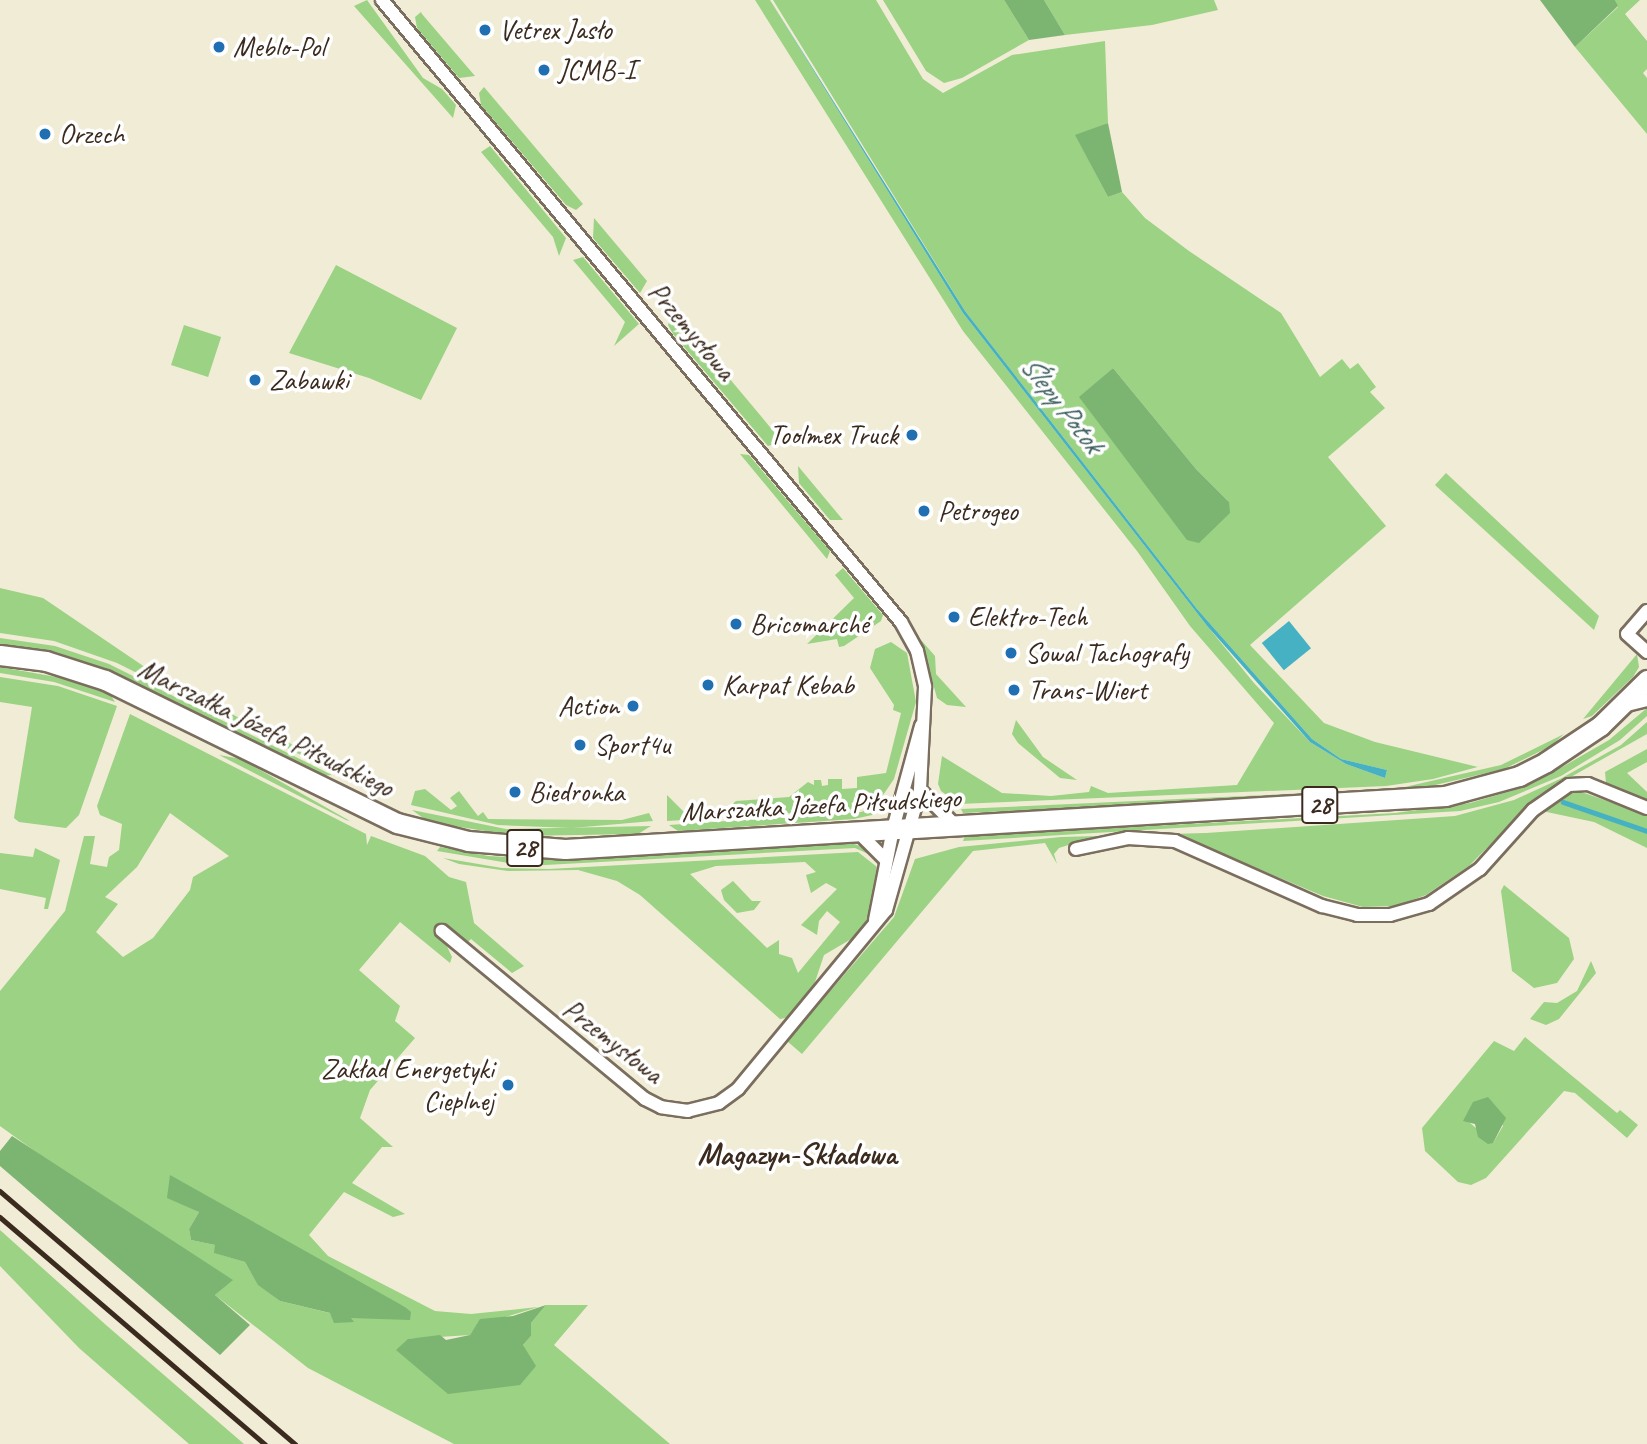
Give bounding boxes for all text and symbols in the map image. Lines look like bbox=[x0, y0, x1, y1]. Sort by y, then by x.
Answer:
place label: Vetrex Jasło bbox=[499, 13, 612, 47]
marker: Vetrex Jasło bbox=[477, 22, 493, 38]
place label: Meblo-Pol bbox=[233, 30, 325, 64]
marker: Meblo-Pol bbox=[211, 39, 227, 55]
place label: JCMB-I bbox=[558, 53, 635, 87]
marker: JCMB-I bbox=[536, 62, 552, 78]
place label: Orzech bbox=[59, 117, 124, 151]
marker: Orzech bbox=[37, 126, 53, 142]
street label: Przemysłowa bbox=[641, 275, 743, 387]
water label: Ślepy Potok bbox=[1013, 348, 1111, 460]
place label: Zabawki bbox=[269, 363, 349, 397]
marker: Zabawki bbox=[247, 372, 263, 388]
place label: Toolmex Truck bbox=[770, 418, 898, 452]
marker: Toolmex Truck bbox=[904, 427, 920, 443]
place label: Petrogeo bbox=[938, 494, 1018, 528]
marker: Petrogeo bbox=[916, 503, 932, 519]
place label: Elektro-Tech bbox=[968, 600, 1087, 634]
place label: Bricomarché bbox=[750, 607, 869, 641]
marker: Elektro-Tech bbox=[946, 609, 962, 625]
marker: Bricomarché bbox=[728, 616, 744, 632]
place label: Sowal Tachografy bbox=[1025, 636, 1189, 670]
marker: Sowal Tachografy bbox=[1003, 645, 1019, 661]
street label: Marszałka Józefa Piłsudskiego bbox=[133, 652, 399, 804]
place label: Karpat Kebab bbox=[722, 668, 853, 702]
place label: Trans-Wiert bbox=[1028, 673, 1147, 707]
marker: Karpat Kebab bbox=[700, 677, 716, 693]
marker: Trans-Wiert bbox=[1006, 682, 1022, 698]
place label: Action bbox=[558, 689, 619, 723]
marker: Action bbox=[625, 698, 641, 714]
place label: Sport4u bbox=[594, 728, 670, 762]
marker: Sport4u bbox=[572, 737, 588, 753]
place label: Biedronka bbox=[529, 775, 624, 809]
street label: Marszałka Józefa Piłsudskiego bbox=[680, 781, 962, 829]
road number: 28 bbox=[1301, 782, 1339, 828]
marker: Biedronka bbox=[507, 784, 523, 800]
road number: 28 bbox=[506, 826, 544, 870]
street label: Przemysłowa bbox=[556, 992, 670, 1090]
place label: Zakład Energetyki Cieplnej bbox=[321, 1052, 494, 1118]
marker: Zakład Energetyki Cieplnej bbox=[500, 1077, 516, 1093]
district label: Magazyn-Składowa bbox=[697, 1136, 897, 1172]

